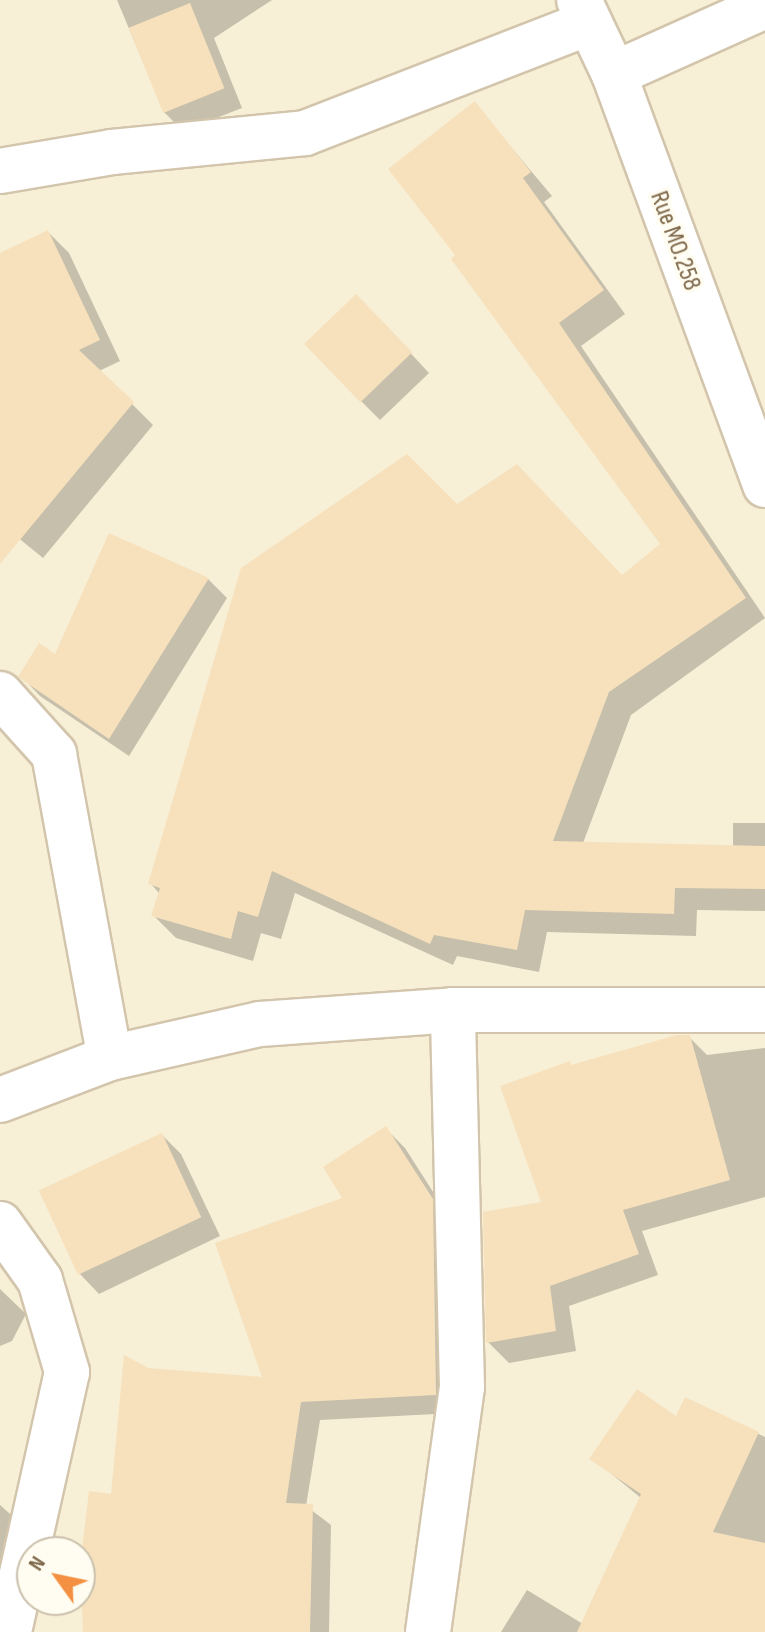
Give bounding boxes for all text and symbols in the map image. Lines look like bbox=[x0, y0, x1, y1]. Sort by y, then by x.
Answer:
street label: Rue MO.258 bbox=[643, 187, 707, 295]
north arrow bbox=[16, 1536, 96, 1616]
text: N bbox=[23, 1551, 52, 1576]

